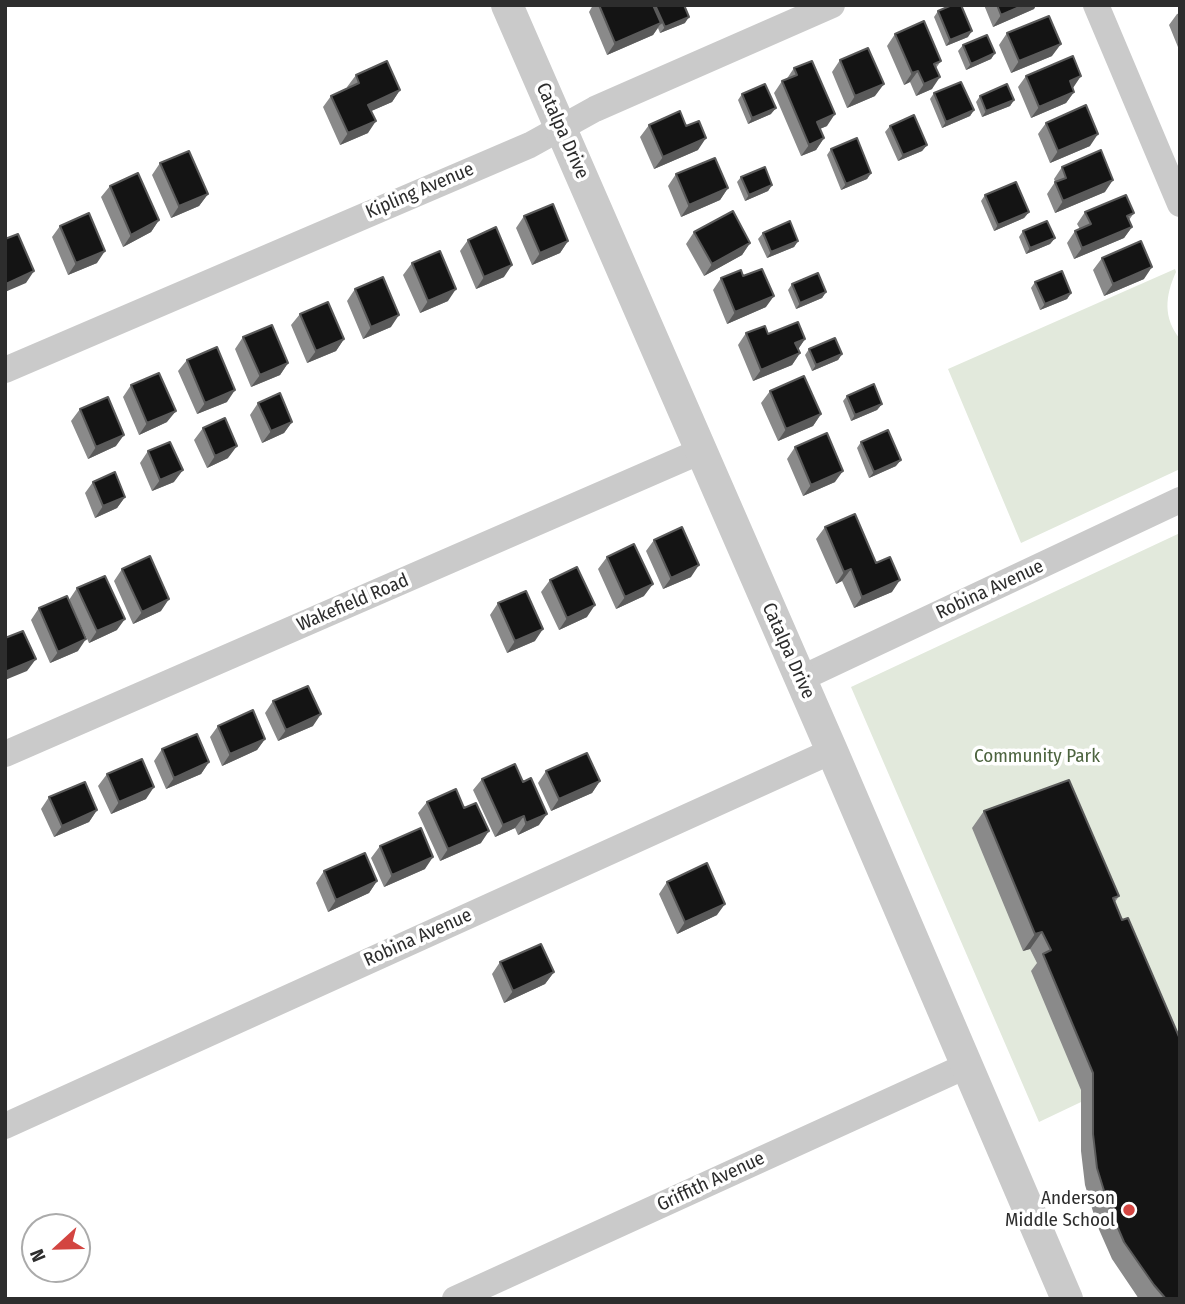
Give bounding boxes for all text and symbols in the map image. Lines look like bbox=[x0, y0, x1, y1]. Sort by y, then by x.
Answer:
street label: Catalpa Drive bbox=[531, 79, 593, 183]
street label: Kipling Avenue bbox=[362, 158, 478, 224]
street label: Robina Avenue bbox=[933, 555, 1047, 625]
street label: Wakefield Road bbox=[294, 569, 412, 637]
street label: Catalpa Drive bbox=[757, 599, 819, 703]
park label: Community Park bbox=[974, 746, 1100, 768]
street label: Robina Avenue bbox=[360, 904, 476, 972]
street label: Griffith Avenue bbox=[654, 1147, 768, 1217]
place label: Anderson Middle School bbox=[1005, 1188, 1115, 1232]
marker: Anderson Middle School bbox=[1121, 1202, 1137, 1218]
north arrow bbox=[21, 1213, 91, 1283]
text: N bbox=[25, 1246, 51, 1265]

